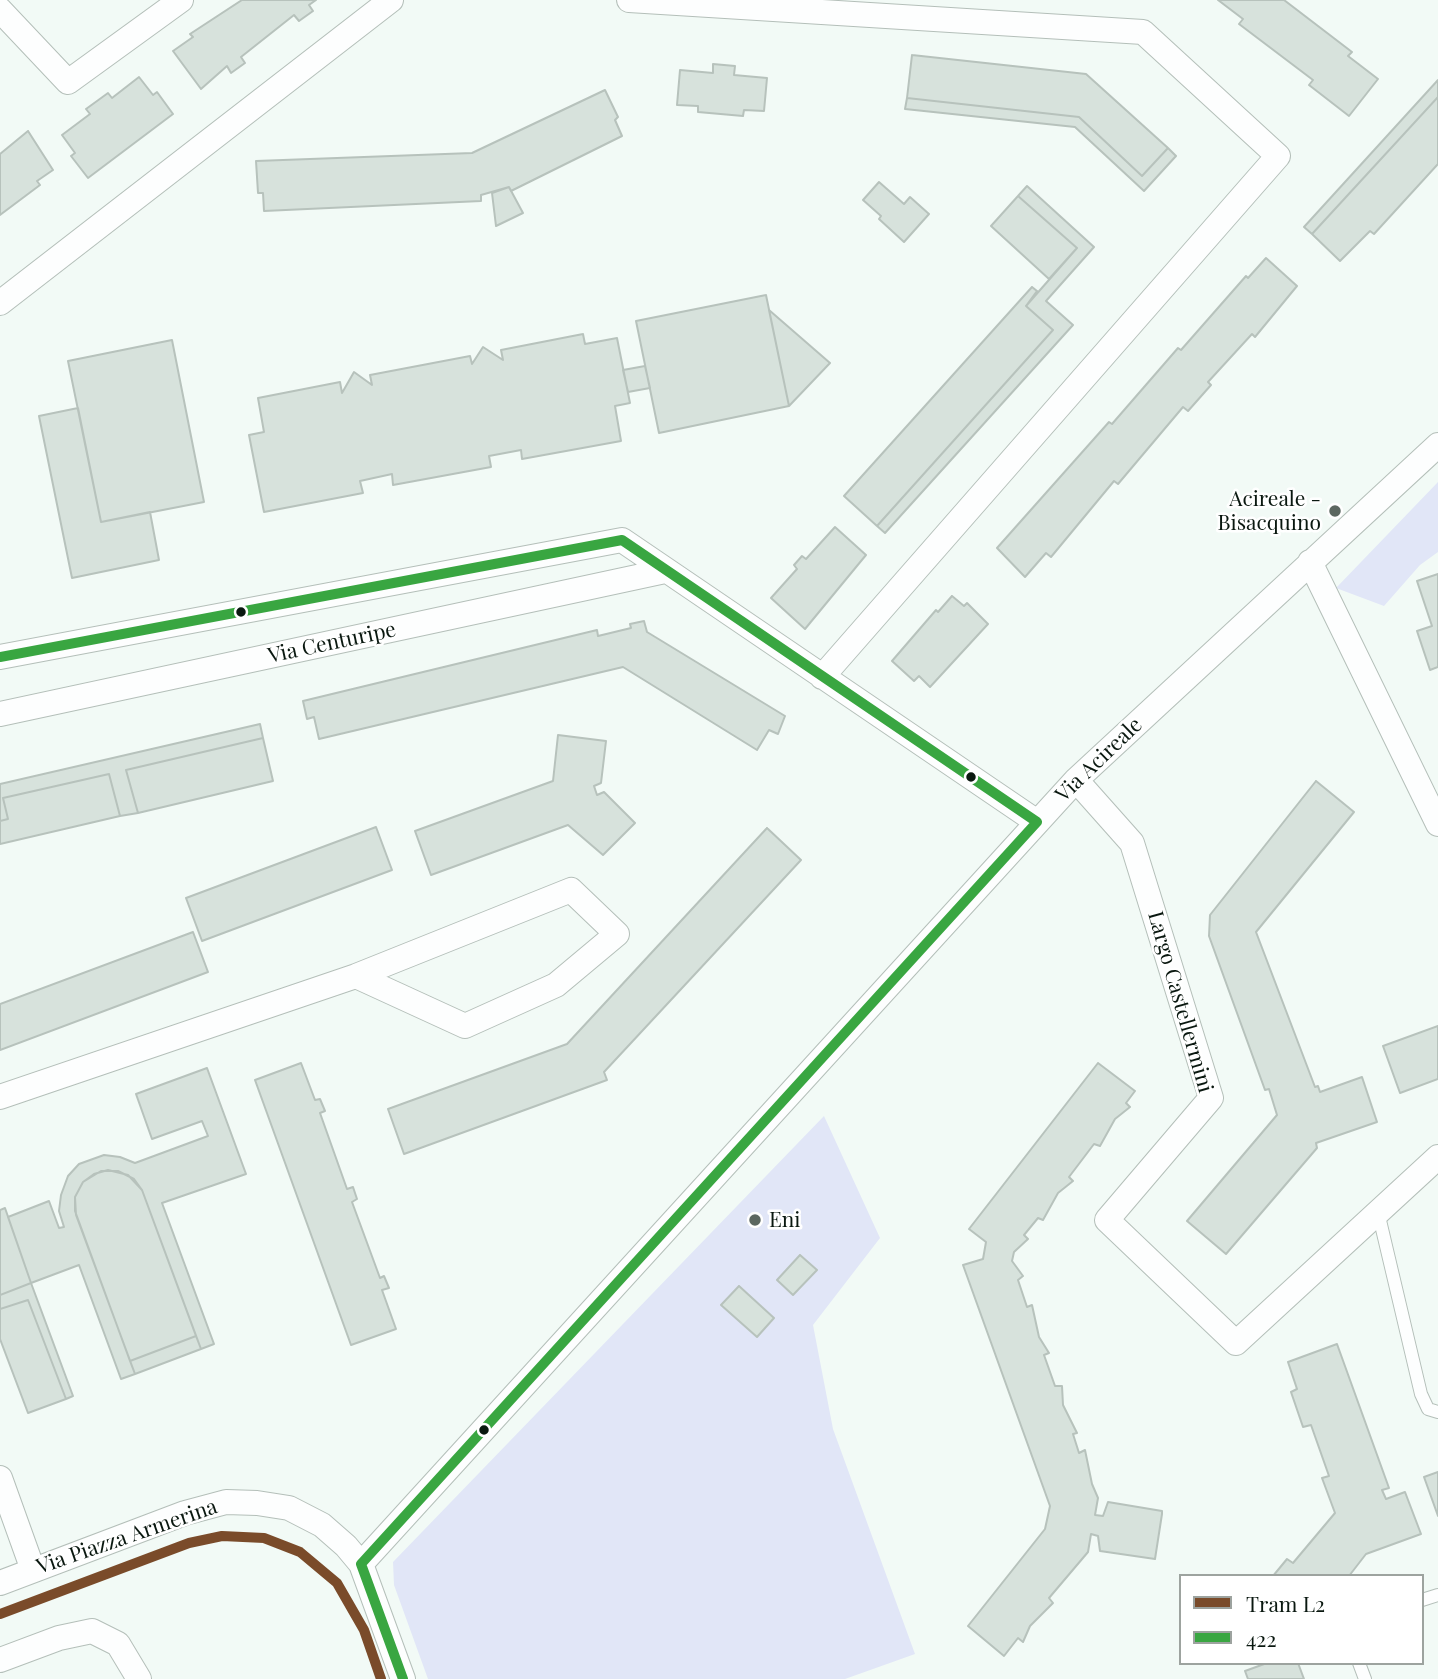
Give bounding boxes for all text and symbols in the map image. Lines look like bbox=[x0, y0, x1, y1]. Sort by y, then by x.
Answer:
place label: Acireale - Bisacquino bbox=[1218, 486, 1321, 536]
marker: Acireale - Bisacquino bbox=[1327, 503, 1343, 519]
unlabelled marker bbox=[234, 605, 248, 619]
street label: Via Centuripe bbox=[266, 617, 398, 669]
street label: Via Acireale bbox=[1051, 713, 1147, 807]
unlabelled marker bbox=[964, 770, 978, 784]
street label: Largo Castellermini bbox=[1142, 908, 1218, 1096]
place label: Eni bbox=[769, 1207, 800, 1233]
marker: Eni bbox=[747, 1212, 763, 1228]
unlabelled marker bbox=[477, 1423, 491, 1437]
street label: Via Piazza Armerina bbox=[33, 1494, 221, 1580]
legend bbox=[1179, 1574, 1424, 1665]
text: Tram L2 bbox=[1246, 1589, 1325, 1617]
text: 422 bbox=[1246, 1624, 1277, 1652]

